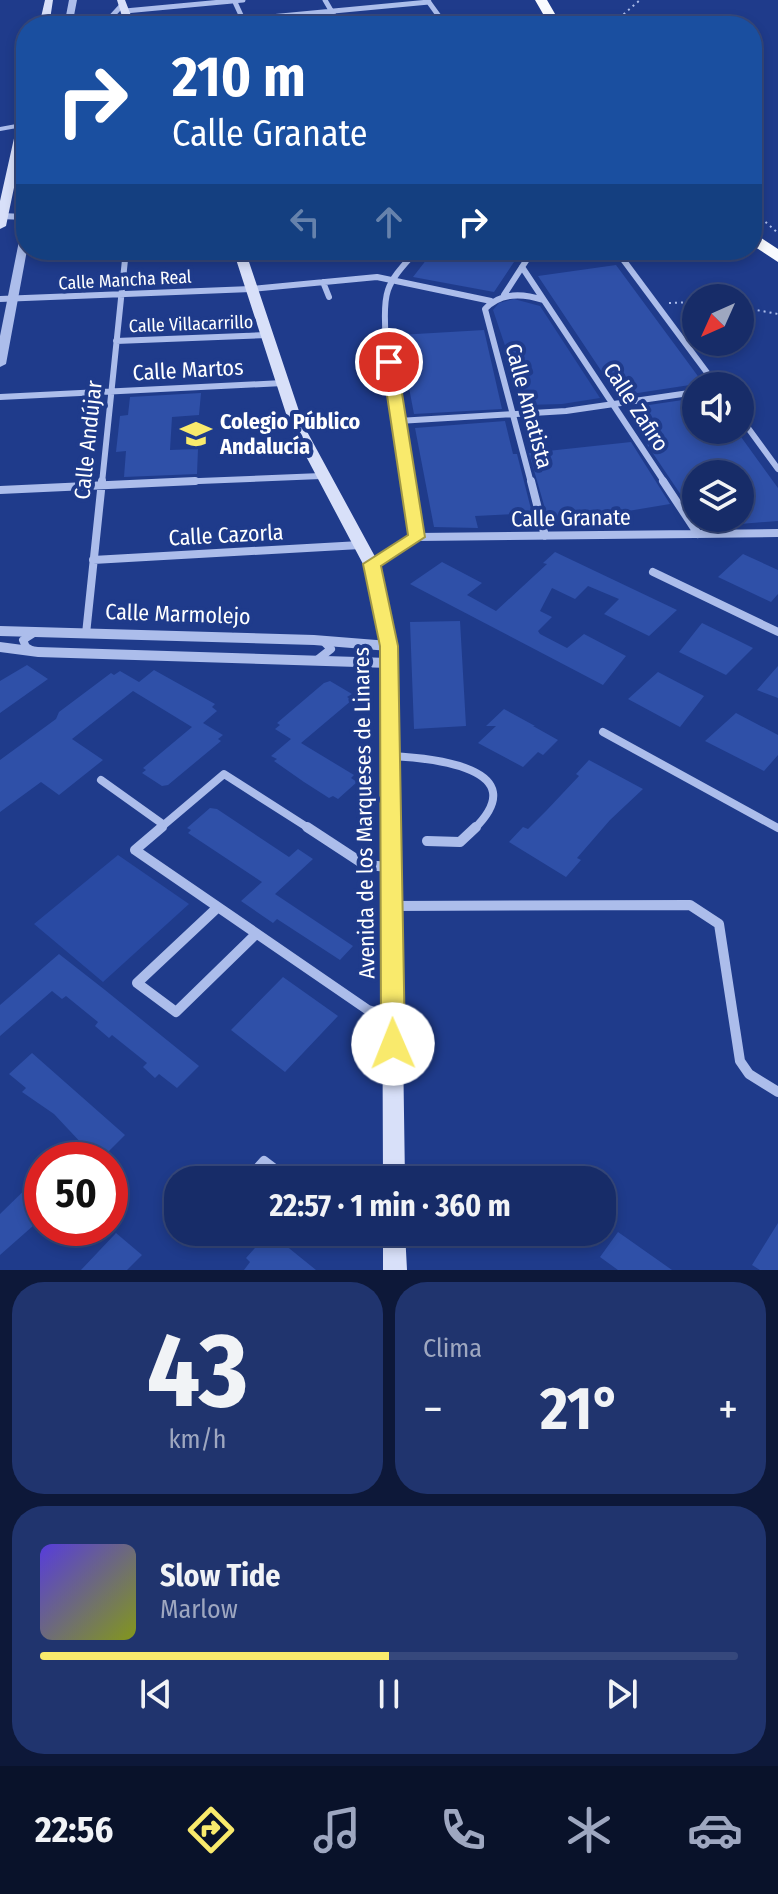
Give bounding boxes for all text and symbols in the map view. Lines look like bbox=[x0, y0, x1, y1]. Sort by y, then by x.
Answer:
text: 210 m bbox=[172, 44, 306, 111]
icon: right bbox=[40, 48, 144, 152]
text: Calle Granate bbox=[172, 112, 368, 156]
icon: left bbox=[283, 200, 327, 244]
icon: ahead bbox=[367, 200, 411, 244]
icon: right bbox=[451, 200, 495, 244]
street label: Calle Mancha Real bbox=[58, 266, 192, 294]
north arrow bbox=[682, 284, 754, 356]
map controls bbox=[682, 284, 754, 532]
street label: Calle Villacarrillo bbox=[128, 311, 254, 337]
pin bbox=[355, 328, 423, 396]
icon: arrive bbox=[367, 340, 411, 384]
street label: Calle Amatista bbox=[499, 341, 559, 471]
street label: Calle Martos bbox=[132, 354, 244, 386]
street label: Calle Zafiro bbox=[597, 358, 675, 456]
button: sound bbox=[682, 372, 754, 444]
street label: Calle Andújar bbox=[68, 379, 108, 501]
place label: Colegio Público Andalucía bbox=[219, 408, 361, 460]
school or university icon: Colegio Público Andalucía bbox=[179, 417, 213, 451]
button: layers bbox=[682, 460, 754, 532]
street label: Calle Granate bbox=[511, 503, 631, 533]
street label: Calle Cazorla bbox=[168, 519, 284, 551]
street label: Calle Marmolejo bbox=[105, 598, 251, 630]
street label: Avenida de los Marqueses de Linares bbox=[348, 647, 380, 979]
position arrow bbox=[351, 1002, 435, 1086]
speed limit sign: 50 bbox=[24, 1142, 128, 1246]
text: 22:57 · 1 min · 360 m bbox=[269, 1188, 511, 1224]
text: 43 bbox=[147, 1309, 248, 1434]
text: Clima bbox=[423, 1333, 482, 1364]
text: 21° bbox=[540, 1373, 621, 1445]
text: − bbox=[423, 1383, 443, 1436]
text: + bbox=[718, 1383, 738, 1436]
text: km/h bbox=[169, 1424, 226, 1455]
text: Slow Tide bbox=[160, 1558, 281, 1594]
text: Marlow bbox=[160, 1594, 238, 1625]
icon: previous bbox=[134, 1672, 178, 1716]
icon: pause bbox=[367, 1672, 411, 1716]
icon: next bbox=[600, 1672, 644, 1716]
icon: directions bbox=[183, 1802, 239, 1858]
icon: music bbox=[309, 1802, 365, 1858]
icon: phone bbox=[435, 1802, 491, 1858]
icon: climate bbox=[561, 1802, 617, 1858]
icon: car bbox=[687, 1802, 743, 1858]
text: 22:56 bbox=[35, 1808, 113, 1852]

